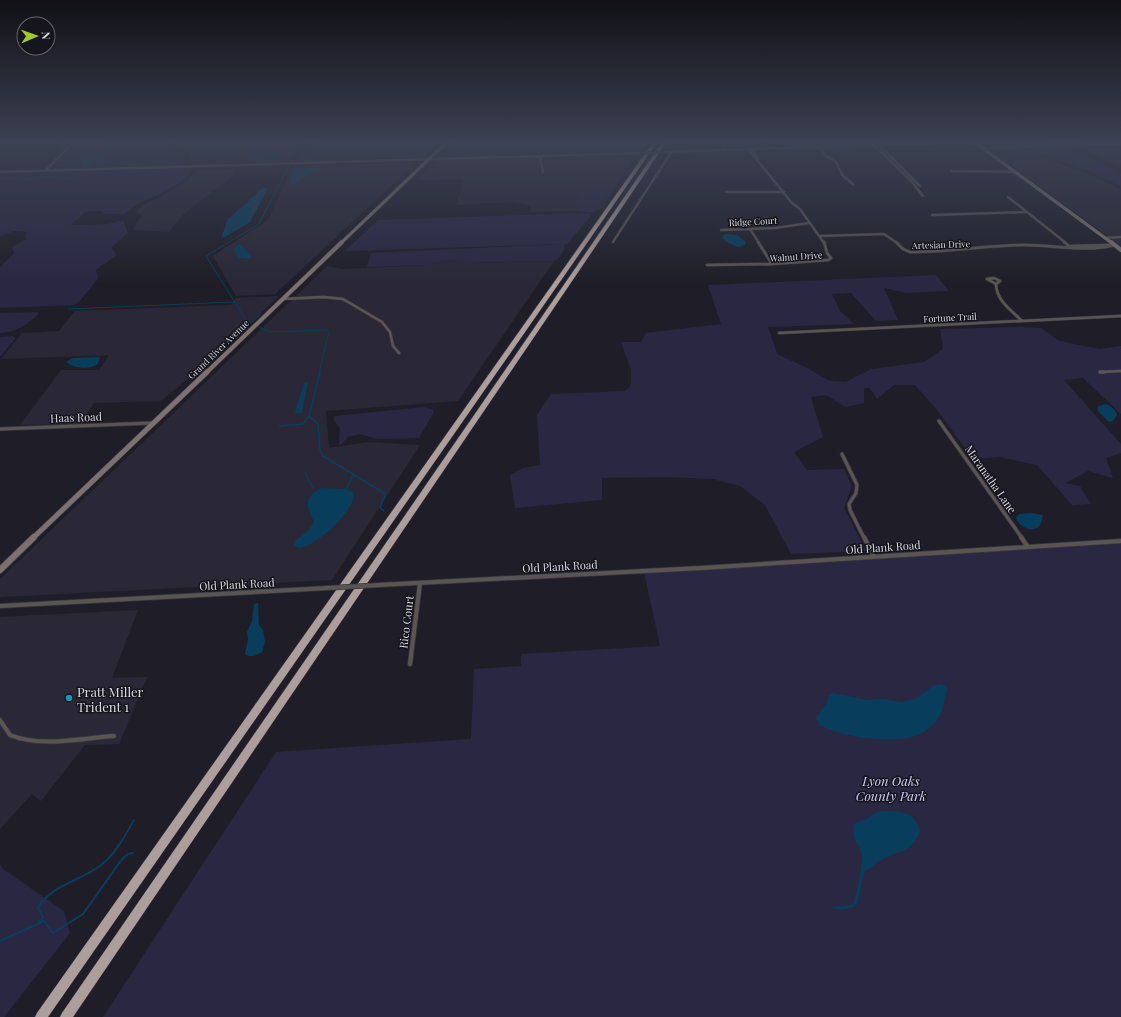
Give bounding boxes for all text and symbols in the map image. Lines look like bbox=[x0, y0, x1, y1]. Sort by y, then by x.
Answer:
north arrow bbox=[16, 16, 56, 56]
text: N bbox=[39, 31, 54, 40]
street label: Ridge Court bbox=[728, 214, 778, 228]
street label: Artesian Drive bbox=[911, 237, 971, 251]
street label: Walnut Drive bbox=[768, 248, 823, 264]
street label: Fortune Trail bbox=[923, 310, 977, 324]
street label: Grand River Avenue bbox=[185, 316, 251, 381]
street label: Haas Road bbox=[50, 409, 103, 425]
street label: Maranatha Lane bbox=[962, 442, 1020, 516]
street label: Old Plank Road bbox=[845, 537, 922, 557]
street label: Old Plank Road bbox=[522, 557, 599, 575]
street label: Old Plank Road bbox=[199, 575, 276, 593]
street label: Rico Court bbox=[395, 595, 417, 649]
place label: Pratt Miller Trident 1 bbox=[77, 683, 144, 715]
marker: Pratt Miller Trident 1 bbox=[64, 693, 74, 703]
park label: Lyon Oaks County Park bbox=[856, 772, 927, 804]

